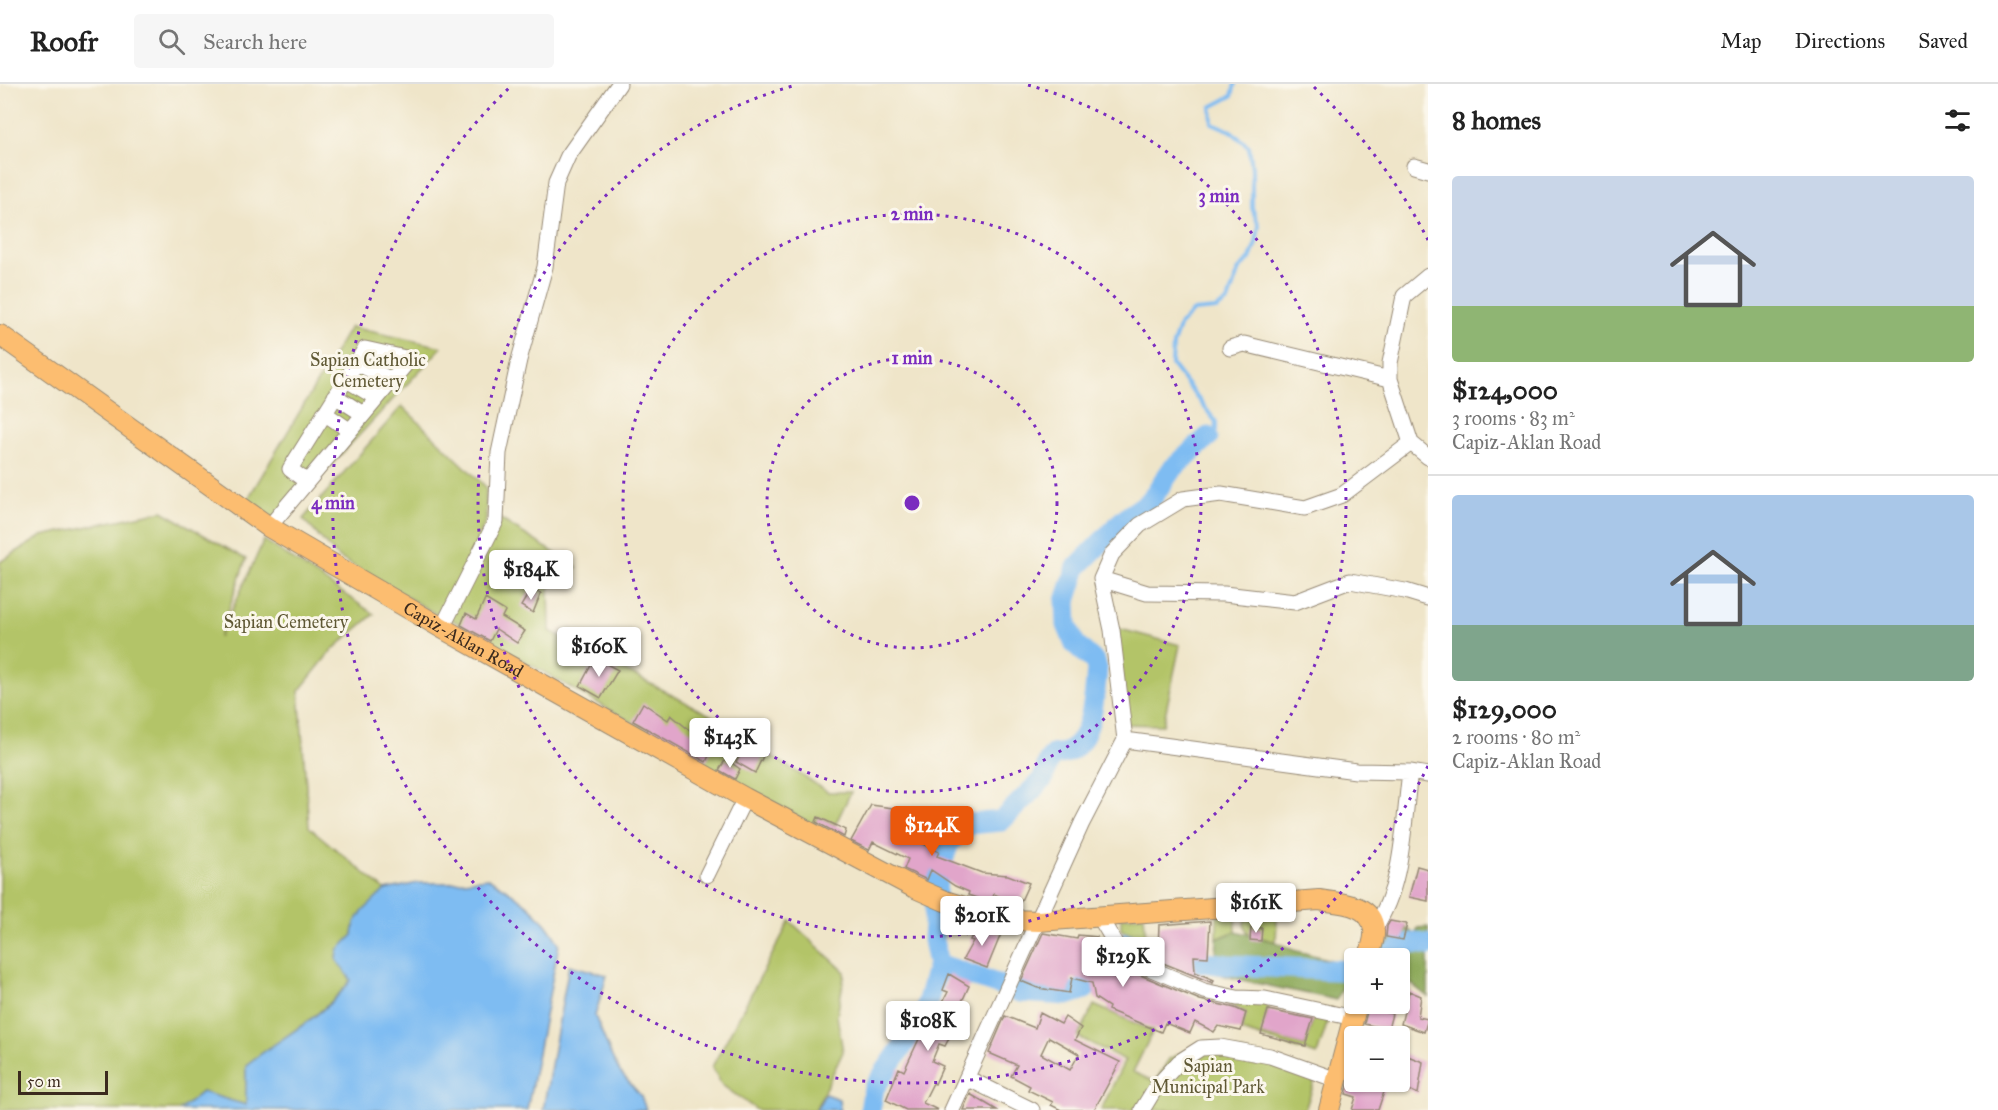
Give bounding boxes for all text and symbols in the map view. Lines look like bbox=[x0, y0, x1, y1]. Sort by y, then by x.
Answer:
search box bbox=[134, 14, 554, 68]
text: Roofr bbox=[30, 24, 98, 59]
icon: search bbox=[155, 25, 188, 58]
text: Search here bbox=[203, 28, 307, 55]
text: Map bbox=[1721, 28, 1762, 54]
text: Directions bbox=[1795, 28, 1885, 54]
text: Saved bbox=[1918, 28, 1968, 54]
text: 8 homes bbox=[1452, 104, 1541, 136]
icon: filters bbox=[1941, 104, 1974, 137]
text: 3 min bbox=[1199, 185, 1240, 208]
text: 2 min bbox=[891, 203, 934, 225]
icon: home bbox=[1659, 215, 1767, 323]
text: 1 min bbox=[892, 347, 933, 369]
park label: Sapian Catholic Cemetery bbox=[310, 349, 426, 392]
text: $124,000 bbox=[1452, 374, 1558, 406]
text: 3 rooms · 83 m² bbox=[1452, 406, 1575, 430]
text: Capiz-Aklan Road bbox=[1452, 430, 1601, 454]
text: 4 min bbox=[311, 492, 355, 515]
centre of rings bbox=[902, 493, 922, 513]
icon: home bbox=[1659, 534, 1767, 642]
pin: $184K bbox=[489, 550, 573, 601]
text: $184K bbox=[503, 557, 559, 581]
street label: Capiz-Aklan Road bbox=[399, 597, 527, 682]
park label: Sapian Cemetery bbox=[224, 611, 349, 633]
pin: $160K bbox=[557, 627, 641, 678]
text: $160K bbox=[571, 634, 627, 658]
text: $129,000 bbox=[1452, 693, 1557, 725]
pin: $143K bbox=[688, 718, 772, 769]
text: $143K bbox=[703, 725, 757, 749]
text: 2 rooms · 80 m² bbox=[1452, 725, 1580, 749]
text: Capiz-Aklan Road bbox=[1452, 749, 1601, 773]
pin: $124K bbox=[890, 806, 974, 857]
text: $124K bbox=[904, 813, 960, 837]
pin: $161K bbox=[1214, 883, 1298, 934]
text: $161K bbox=[1230, 890, 1282, 914]
pin: $201K bbox=[940, 896, 1024, 947]
text: $201K bbox=[954, 903, 1010, 927]
pin: $129K bbox=[1081, 937, 1165, 988]
text: $129K bbox=[1096, 944, 1150, 968]
map controls bbox=[1344, 948, 1410, 1092]
button: + bbox=[1344, 948, 1410, 1014]
pin: $108K bbox=[886, 1001, 970, 1052]
text: $108K bbox=[900, 1008, 956, 1032]
button: − bbox=[1344, 1026, 1410, 1092]
park label: Sapian Municipal Park bbox=[1151, 1055, 1265, 1098]
scale bar bbox=[18, 1068, 108, 1096]
text: 50 m bbox=[27, 1072, 61, 1091]

